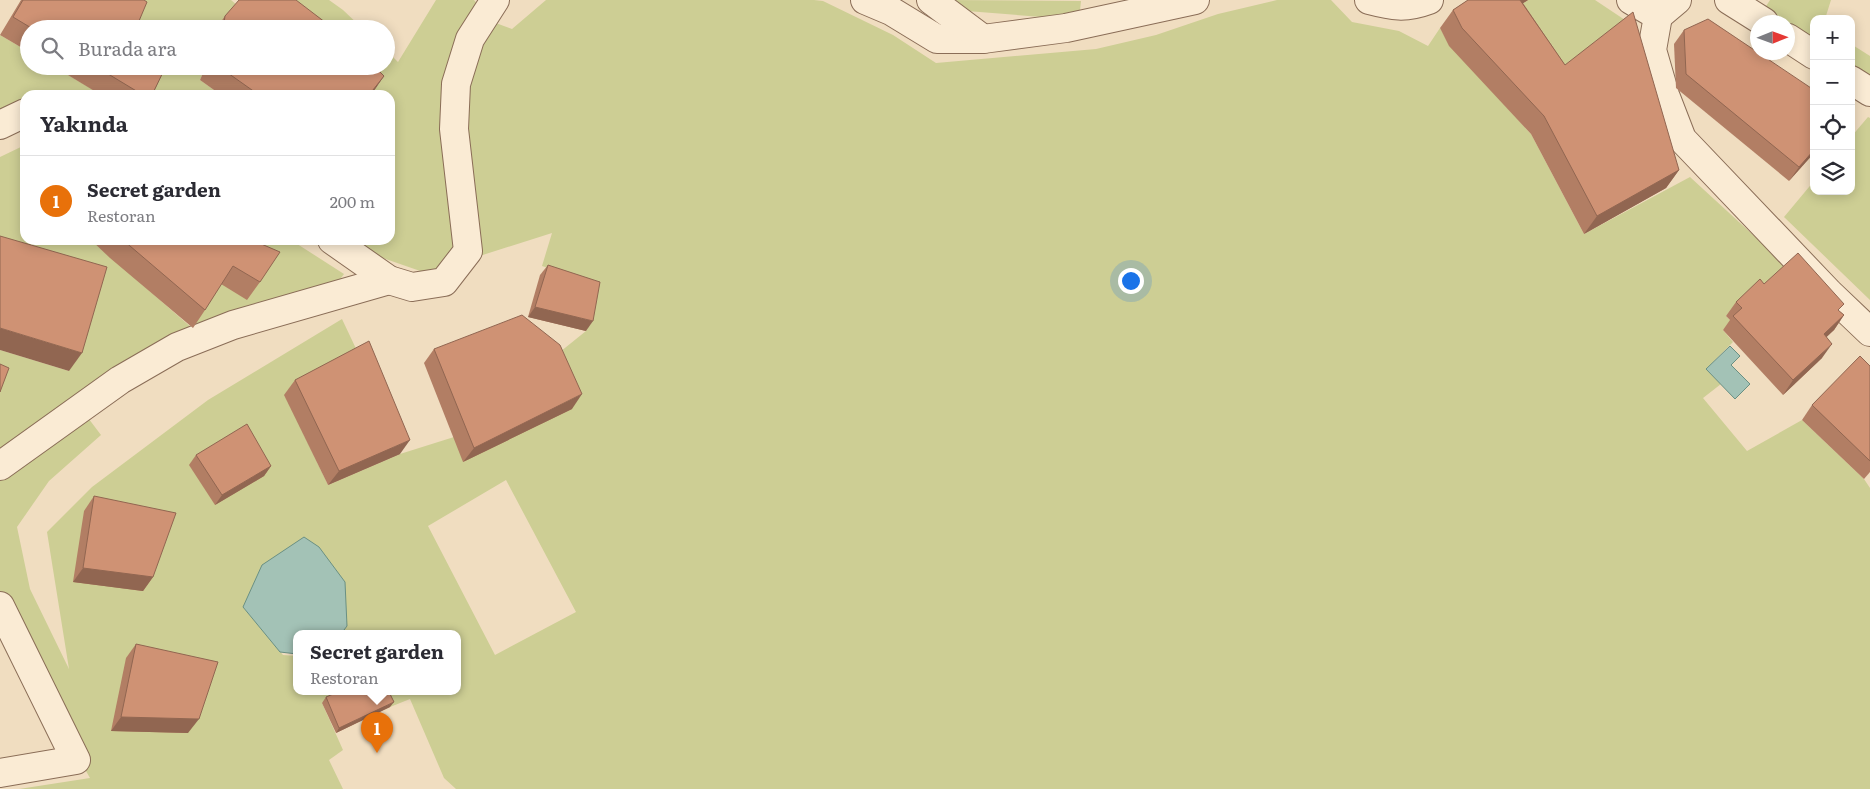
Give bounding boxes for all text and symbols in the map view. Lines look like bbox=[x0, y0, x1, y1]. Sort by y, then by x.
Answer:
north arrow bbox=[1750, 15, 1795, 60]
map controls bbox=[1810, 15, 1855, 195]
button: + bbox=[1810, 15, 1855, 60]
search box bbox=[20, 20, 395, 75]
icon: search bbox=[38, 34, 66, 62]
text: Burada ara bbox=[78, 34, 177, 62]
button: − bbox=[1810, 60, 1855, 105]
button: locate bbox=[1810, 105, 1855, 150]
text: Yakında bbox=[40, 107, 128, 138]
button: layers bbox=[1810, 150, 1855, 195]
text: Secret garden bbox=[87, 175, 221, 203]
text: 1 bbox=[53, 189, 59, 213]
text: 200 m bbox=[330, 189, 375, 213]
text: Restoran bbox=[87, 203, 155, 227]
your location bbox=[1118, 268, 1144, 294]
popup bbox=[293, 630, 461, 695]
text: Secret garden bbox=[310, 637, 444, 665]
text: Restoran bbox=[310, 665, 379, 689]
pin: 1 bbox=[361, 712, 393, 753]

